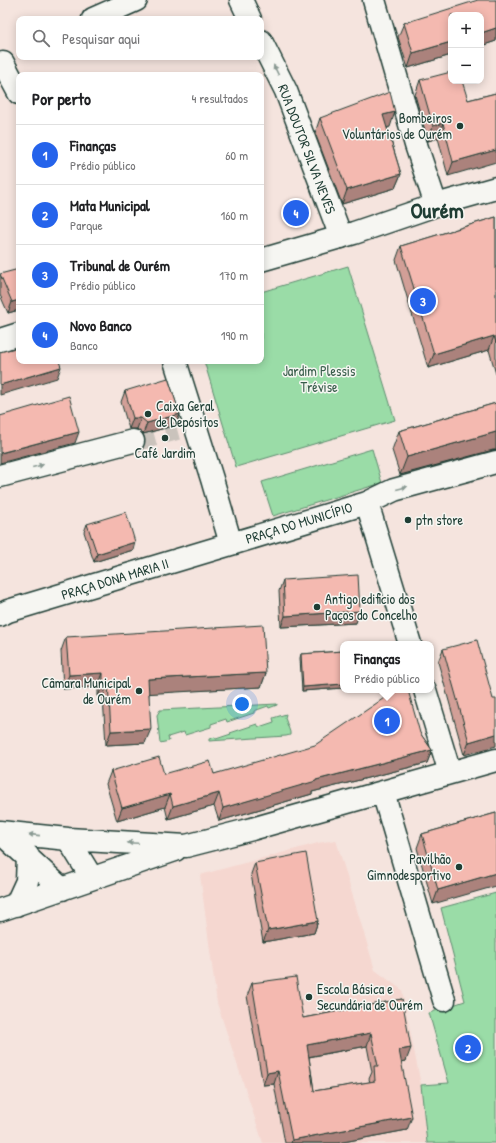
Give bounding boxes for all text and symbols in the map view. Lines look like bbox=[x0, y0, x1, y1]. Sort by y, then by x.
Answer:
map controls bbox=[448, 12, 484, 84]
button: + bbox=[448, 12, 484, 48]
search box bbox=[16, 16, 264, 60]
icon: search bbox=[30, 27, 52, 49]
text: Pesquisar aqui bbox=[62, 28, 140, 49]
button: − bbox=[448, 48, 484, 84]
one-way arrow bbox=[272, 65, 279, 76]
street label: RUA DOUTOR SILVA NEVES bbox=[274, 81, 341, 217]
text: Por perto bbox=[32, 87, 91, 110]
text: 4 resultados bbox=[191, 89, 248, 107]
place label: Bombeiros Voluntários de Ourém bbox=[342, 108, 452, 143]
marker: Bombeiros Voluntários de Ourém bbox=[455, 121, 465, 131]
text: Finanças bbox=[70, 135, 116, 156]
text: 1 bbox=[43, 146, 47, 164]
text: 60 m bbox=[225, 146, 248, 164]
text: Prédio público bbox=[70, 156, 135, 174]
text: Mata Municipal bbox=[70, 195, 150, 216]
district label: Ourém bbox=[410, 195, 464, 225]
pin: 4 bbox=[283, 198, 309, 228]
text: 2 bbox=[42, 206, 48, 224]
text: 160 m bbox=[220, 206, 248, 224]
text: Parque bbox=[70, 216, 103, 234]
text: Tribunal de Ourém bbox=[70, 255, 170, 276]
text: 3 bbox=[42, 266, 48, 284]
text: 170 m bbox=[219, 266, 248, 284]
text: Prédio público bbox=[70, 276, 135, 294]
pin: 3 bbox=[410, 286, 436, 316]
text: Novo Banco bbox=[70, 315, 132, 336]
text: 4 bbox=[43, 326, 47, 344]
text: 190 m bbox=[221, 326, 248, 344]
text: Banco bbox=[70, 336, 98, 354]
park label: Jardim Plessis Trévise bbox=[283, 361, 355, 396]
place label: Caixa Geral de Depósitos bbox=[156, 396, 218, 432]
marker: Caixa Geral de Depósitos bbox=[143, 409, 153, 419]
marker: Café Jardim bbox=[160, 433, 170, 443]
place label: Café Jardim bbox=[134, 443, 196, 462]
one-way arrow bbox=[32, 463, 44, 469]
one-way arrow bbox=[397, 485, 409, 491]
street label: PRAÇA DO MUNICÍPIO bbox=[243, 497, 355, 548]
place label: ptn store bbox=[416, 510, 464, 530]
marker: ptn store bbox=[403, 515, 413, 525]
street label: PRAÇA DONA MARIA II bbox=[59, 553, 171, 604]
place label: Antigo edificio dos Paços do Concelho bbox=[325, 589, 417, 624]
marker: Antigo edificio dos Paços do Concelho bbox=[312, 602, 322, 612]
popup bbox=[340, 641, 434, 693]
text: Finanças bbox=[354, 648, 400, 669]
text: Prédio público bbox=[354, 669, 420, 687]
place label: Câmara Municipal de Ourém bbox=[42, 673, 131, 708]
marker: Câmara Municipal de Ourém bbox=[134, 686, 144, 696]
your location bbox=[232, 694, 252, 714]
pin: 1 bbox=[374, 706, 400, 736]
one-way arrow bbox=[28, 832, 40, 839]
one-way arrow bbox=[127, 839, 139, 846]
place label: Pavilhão Gimnodesportivo bbox=[367, 849, 451, 885]
marker: Pavilhão Gimnodesportivo bbox=[454, 862, 464, 872]
place label: Escola Básica e Secundária de Ourém bbox=[317, 979, 423, 1014]
marker: Escola Básica e Secundária de Ourém bbox=[304, 992, 314, 1002]
pin: 2 bbox=[455, 1033, 481, 1063]

